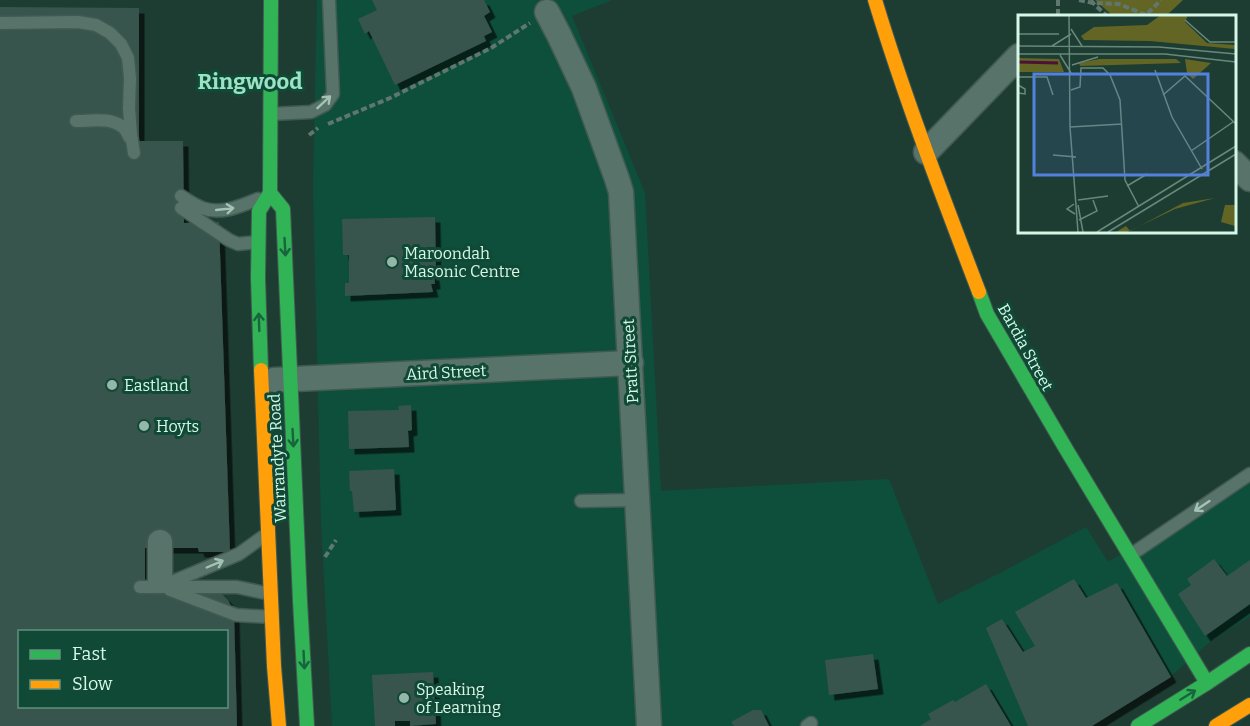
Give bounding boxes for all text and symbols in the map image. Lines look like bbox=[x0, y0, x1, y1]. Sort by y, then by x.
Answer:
inset map bbox=[1018, 15, 1235, 232]
district label: Ringwood bbox=[198, 68, 302, 95]
one-way arrow bbox=[317, 95, 332, 109]
one-way arrow bbox=[215, 203, 234, 214]
one-way arrow bbox=[279, 236, 290, 256]
place label: Maroondah Masonic Centre bbox=[404, 244, 520, 281]
marker: Maroondah Masonic Centre bbox=[385, 255, 399, 269]
street label: Bardia Street bbox=[994, 300, 1057, 394]
one-way arrow bbox=[253, 313, 265, 333]
street label: Pratt Street bbox=[619, 318, 642, 404]
street label: Aird Street bbox=[405, 361, 487, 384]
place label: Eastland bbox=[124, 376, 189, 395]
marker: Eastland bbox=[105, 378, 119, 392]
street label: Warrandyte Road bbox=[265, 393, 290, 523]
place label: Hoyts bbox=[156, 417, 199, 436]
marker: Hoyts bbox=[137, 419, 151, 433]
one-way arrow bbox=[288, 427, 299, 447]
one-way arrow bbox=[1193, 500, 1210, 513]
one-way arrow bbox=[205, 558, 223, 569]
legend bbox=[18, 630, 228, 708]
text: Fast bbox=[72, 643, 107, 665]
one-way arrow bbox=[298, 649, 309, 669]
text: Slow bbox=[72, 673, 113, 695]
place label: Speaking of Learning bbox=[416, 680, 501, 717]
one-way arrow bbox=[1179, 689, 1196, 701]
marker: Speaking of Learning bbox=[397, 691, 411, 705]

